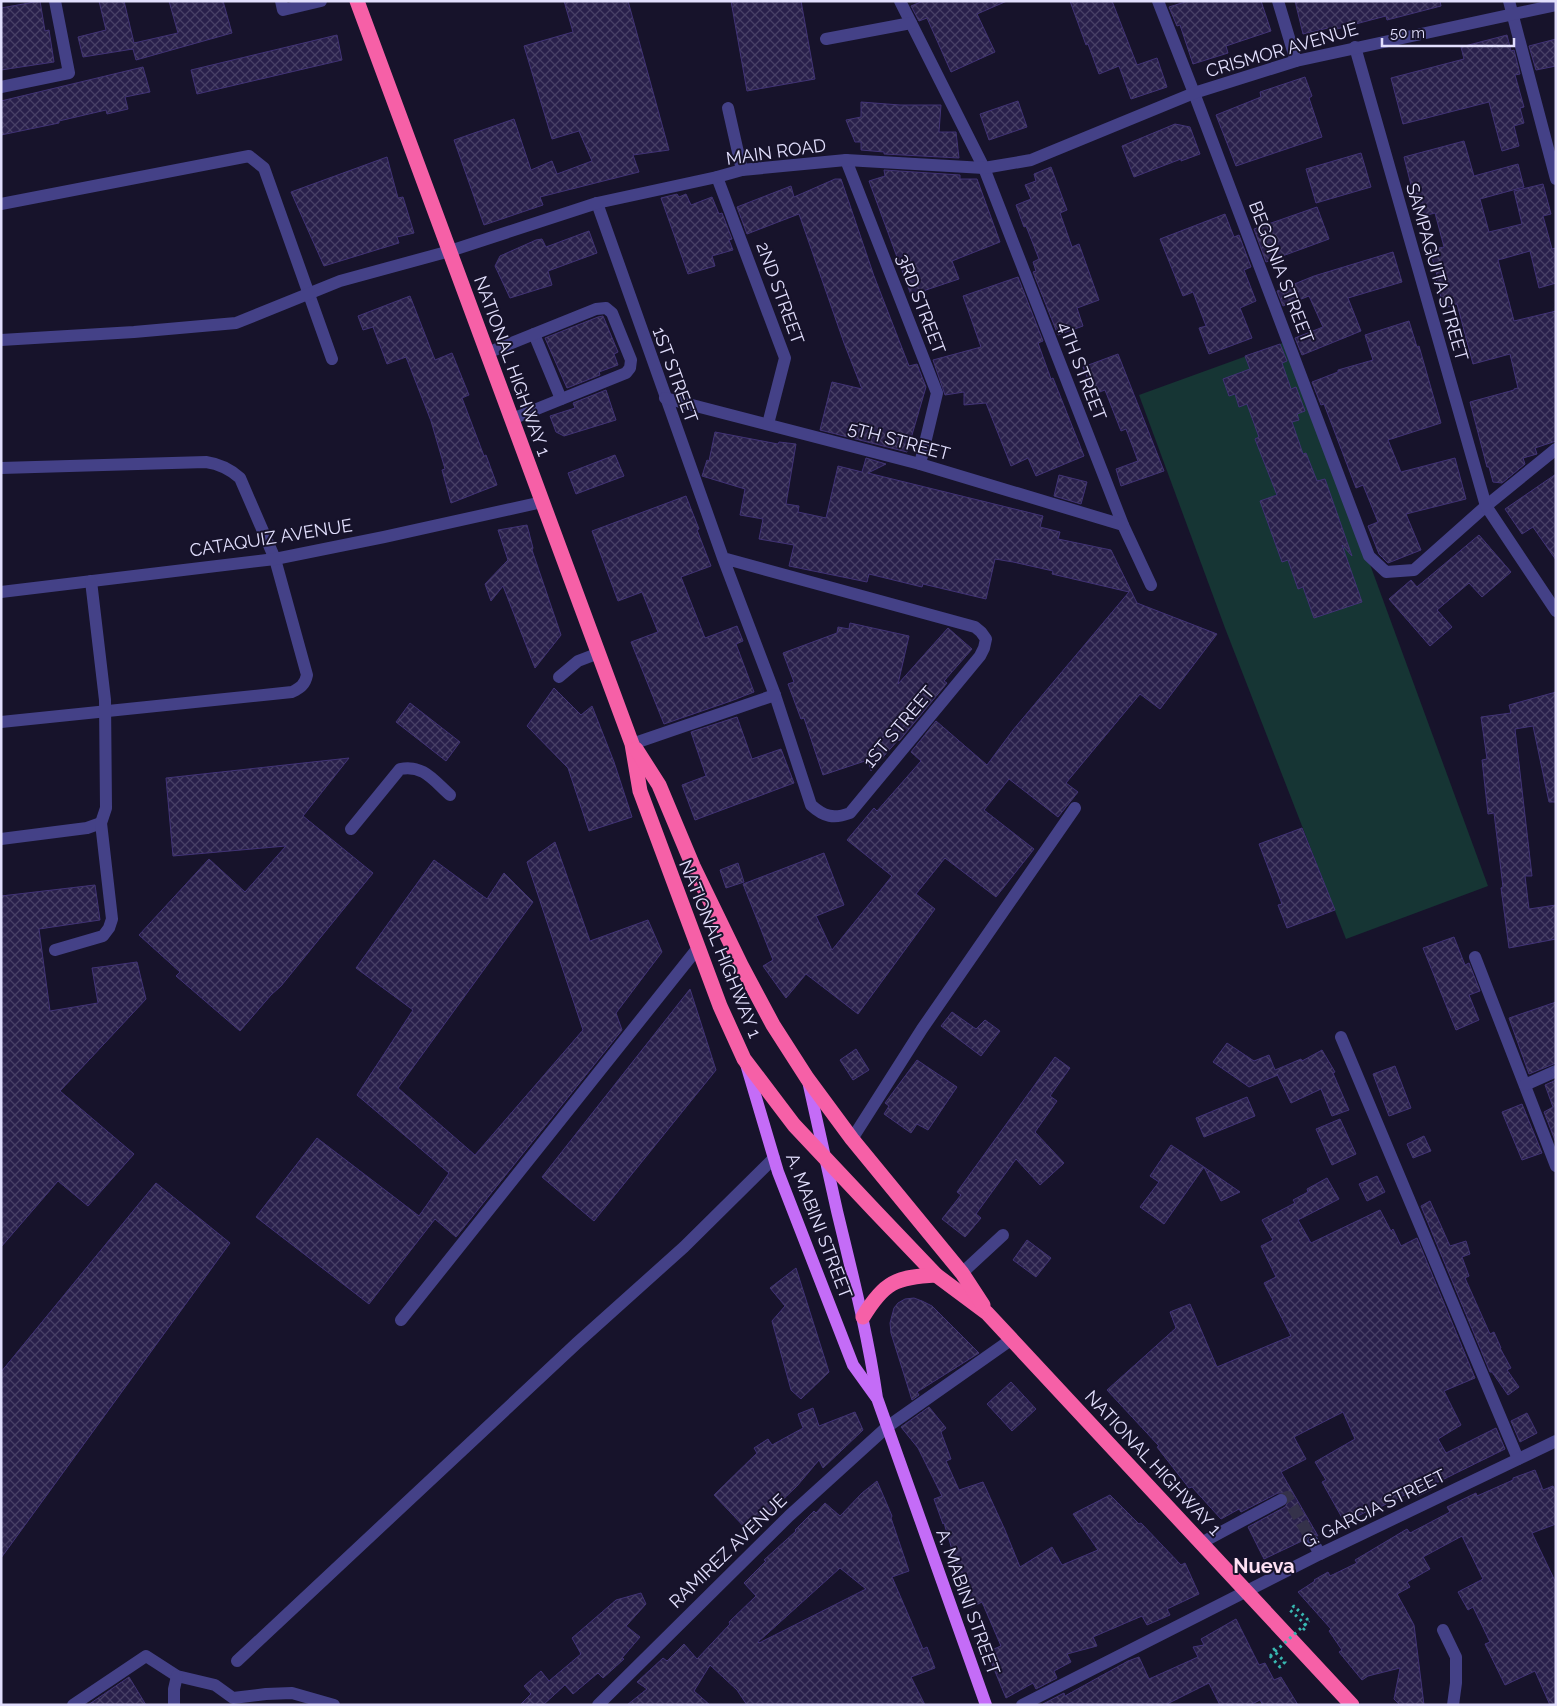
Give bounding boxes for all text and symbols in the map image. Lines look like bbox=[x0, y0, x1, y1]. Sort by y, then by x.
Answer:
scale bar bbox=[1382, 15, 1514, 47]
street label: CRISMOR AVENUE bbox=[1203, 18, 1360, 81]
text: 50 m bbox=[1390, 24, 1425, 42]
street label: MAIN ROAD bbox=[725, 134, 827, 169]
street label: SAMPAGUITA STREET bbox=[1402, 180, 1473, 363]
street label: BEGONIA STREET bbox=[1245, 198, 1318, 346]
street label: 2ND STREET bbox=[752, 239, 809, 347]
street label: 3RD STREET bbox=[893, 251, 950, 357]
street label: NATIONAL HIGHWAY 1 bbox=[470, 273, 555, 459]
street label: 4TH STREET bbox=[1054, 318, 1111, 423]
street label: 1ST STREET bbox=[648, 324, 702, 426]
street label: 5TH STREET bbox=[846, 417, 952, 464]
street label: CATAQUIZ AVENUE bbox=[188, 514, 354, 561]
street label: 1ST STREET bbox=[858, 682, 939, 772]
street label: NATIONAL HIGHWAY 1 bbox=[675, 857, 766, 1041]
street label: A. MABINI STREET bbox=[782, 1150, 857, 1302]
street label: NATIONAL HIGHWAY 1 bbox=[1081, 1386, 1226, 1540]
street label: G. GARCIA STREET bbox=[1299, 1465, 1449, 1552]
street label: RAMIREZ AVENUE bbox=[665, 1489, 791, 1612]
street label: A. MABINI STREET bbox=[932, 1526, 1005, 1678]
district label: Nueva bbox=[1233, 1554, 1295, 1578]

